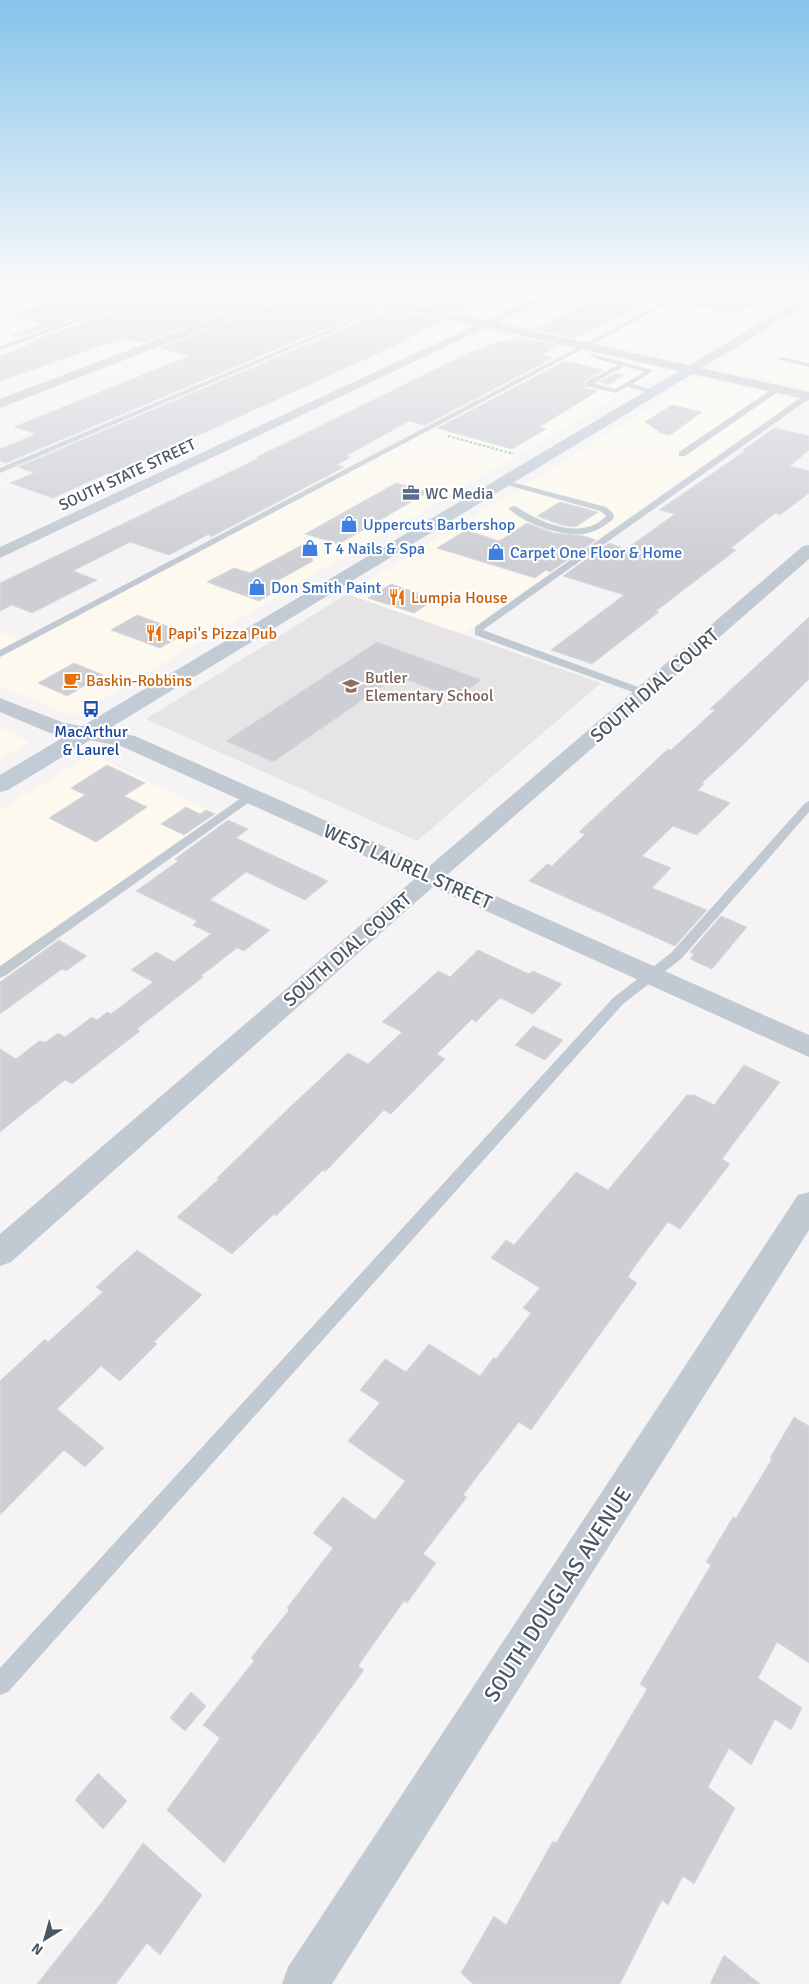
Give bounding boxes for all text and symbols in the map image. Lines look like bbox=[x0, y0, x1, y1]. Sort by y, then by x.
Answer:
street label: SOUTH STATE STREET bbox=[56, 434, 199, 515]
office icon: WC Media bbox=[401, 483, 421, 503]
place label: WC Media bbox=[425, 484, 493, 504]
shop icon: Uppercuts Barbershop bbox=[339, 514, 359, 534]
place label: Uppercuts Barbershop bbox=[363, 515, 515, 535]
shop icon: T 4 Nails & Spa bbox=[300, 538, 320, 558]
place label: T 4 Nails & Spa bbox=[324, 539, 425, 559]
shop icon: Carpet One Floor & Home bbox=[486, 542, 506, 562]
place label: Carpet One Floor & Home bbox=[510, 543, 682, 563]
shop icon: Don Smith Paint bbox=[247, 577, 267, 597]
place label: Don Smith Paint bbox=[271, 578, 382, 598]
restaurant icon: Lumpia House bbox=[387, 587, 407, 607]
place label: Lumpia House bbox=[411, 588, 508, 608]
restaurant icon: Papi's Pizza Pub bbox=[144, 623, 164, 643]
street label: SOUTH DIAL COURT bbox=[585, 623, 724, 748]
place label: Papi's Pizza Pub bbox=[168, 624, 277, 644]
place label: Butler Elementary School bbox=[365, 668, 494, 706]
cafe icon: Baskin-Robbins bbox=[62, 670, 82, 690]
place label: Baskin-Robbins bbox=[86, 671, 192, 691]
school or university icon: Butler Elementary School bbox=[341, 676, 361, 696]
bus stop icon: MacArthur & Laurel bbox=[81, 699, 101, 719]
place label: MacArthur & Laurel bbox=[54, 722, 128, 760]
street label: WEST LAUREL STREET bbox=[320, 819, 496, 915]
street label: SOUTH DIAL COURT bbox=[278, 887, 417, 1012]
street label: SOUTH DOUGLAS AVENUE bbox=[478, 1482, 637, 1707]
north arrow bbox=[20, 1914, 70, 1964]
text: N bbox=[28, 1939, 46, 1959]

